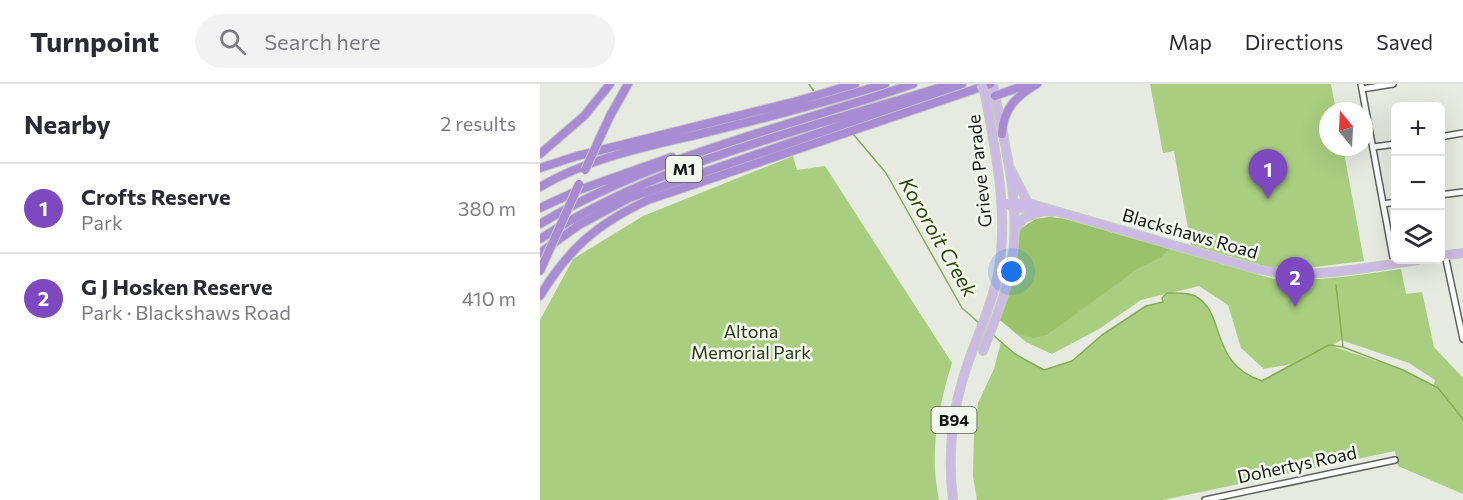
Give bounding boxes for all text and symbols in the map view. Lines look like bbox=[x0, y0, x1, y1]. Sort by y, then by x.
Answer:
search box bbox=[195, 14, 615, 68]
text: Turnpoint bbox=[30, 24, 159, 58]
icon: search bbox=[216, 25, 249, 58]
text: Search here bbox=[264, 28, 381, 55]
text: Map bbox=[1169, 29, 1212, 54]
text: Directions bbox=[1245, 29, 1343, 54]
text: Saved bbox=[1376, 29, 1433, 54]
north arrow bbox=[1319, 102, 1373, 156]
map controls bbox=[1391, 102, 1445, 264]
button: + bbox=[1391, 102, 1445, 156]
text: Nearby bbox=[24, 108, 111, 139]
text: 2 results bbox=[440, 111, 516, 135]
street label: Grieve Parade bbox=[962, 114, 996, 229]
pin: 1 bbox=[1248, 150, 1288, 199]
road number: M1 bbox=[666, 156, 702, 182]
button: − bbox=[1391, 156, 1445, 210]
water label: Kororoit Creek bbox=[895, 172, 983, 302]
text: Crofts Reserve bbox=[81, 183, 231, 210]
text: 1 bbox=[39, 196, 48, 220]
text: 380 m bbox=[458, 196, 516, 220]
street label: Blackshaws Road bbox=[1120, 203, 1261, 263]
text: Park bbox=[81, 210, 123, 234]
button: layers bbox=[1391, 210, 1445, 264]
your location bbox=[997, 257, 1026, 286]
pin: 2 bbox=[1276, 258, 1314, 307]
text: G J Hosken Reserve bbox=[81, 273, 273, 300]
text: 2 bbox=[38, 286, 49, 310]
text: 410 m bbox=[462, 286, 516, 310]
text: Park · Blackshaws Road bbox=[81, 300, 291, 324]
park label: Altona Memorial Park bbox=[691, 320, 811, 363]
road number: B94 bbox=[932, 407, 976, 433]
street label: Dohertys Road bbox=[1235, 441, 1358, 487]

